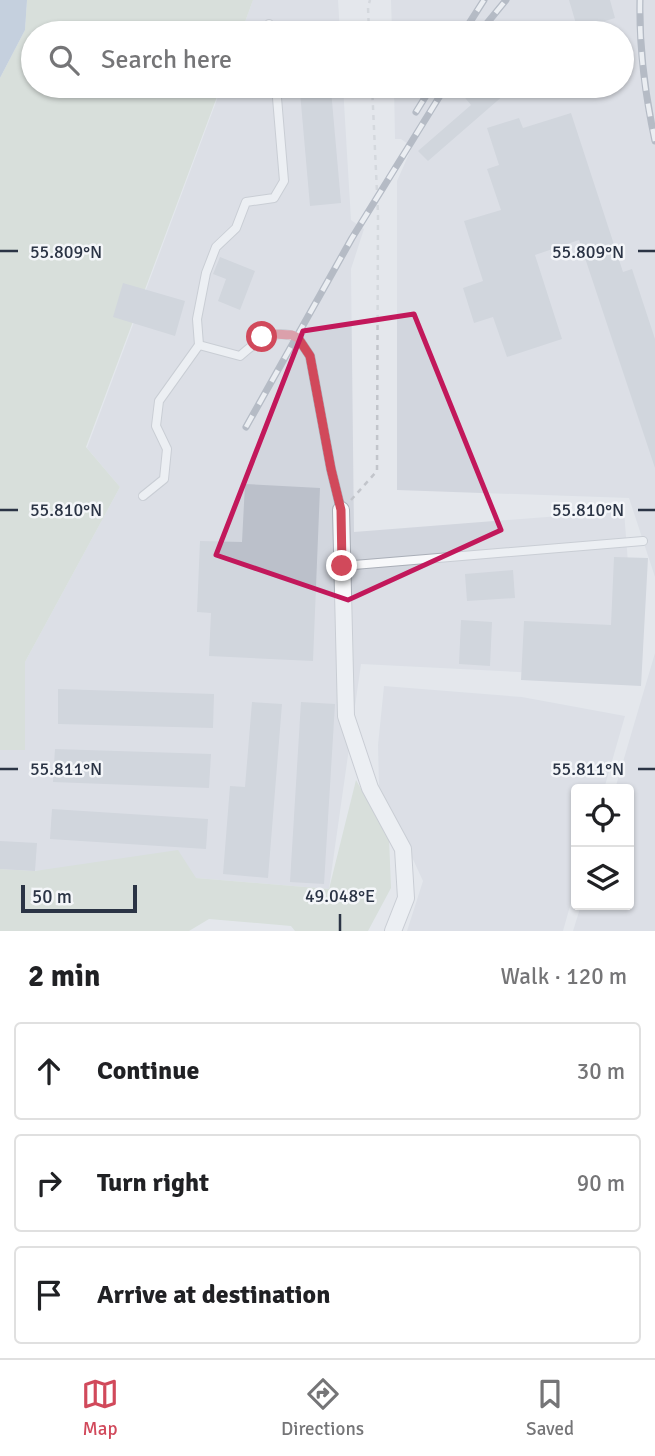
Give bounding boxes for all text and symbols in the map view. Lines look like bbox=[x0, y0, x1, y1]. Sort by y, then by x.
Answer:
search box bbox=[21, 21, 634, 98]
icon: search bbox=[45, 41, 83, 79]
text: Search here bbox=[101, 44, 232, 76]
text: 55.809°N bbox=[30, 241, 102, 263]
text: 55.809°N bbox=[552, 241, 624, 263]
route start bbox=[246, 321, 277, 352]
text: 55.810°N bbox=[30, 499, 102, 521]
text: 55.810°N bbox=[552, 499, 624, 521]
route end bbox=[326, 550, 357, 581]
text: 55.811°N bbox=[30, 758, 102, 780]
text: 55.811°N bbox=[552, 758, 624, 780]
map controls bbox=[571, 784, 634, 910]
button: locate bbox=[571, 784, 634, 847]
button: layers bbox=[571, 847, 634, 910]
scale bar bbox=[21, 882, 136, 914]
text: 50 m bbox=[32, 885, 72, 909]
text: 49.048°E bbox=[305, 885, 375, 907]
text: 2 min bbox=[28, 958, 100, 995]
text: Walk · 120 m bbox=[501, 962, 627, 991]
icon: ahead bbox=[30, 1052, 68, 1090]
text: Continue bbox=[97, 1055, 199, 1087]
text: 30 m bbox=[577, 1057, 625, 1086]
icon: right bbox=[30, 1164, 68, 1202]
text: Turn right bbox=[97, 1167, 209, 1199]
text: 90 m bbox=[577, 1169, 625, 1198]
icon: arrive bbox=[30, 1276, 68, 1314]
text: Arrive at destination bbox=[97, 1279, 330, 1311]
tab: Map bbox=[81, 1375, 119, 1441]
tab: Directions bbox=[281, 1375, 364, 1441]
tab: Saved bbox=[526, 1375, 574, 1441]

